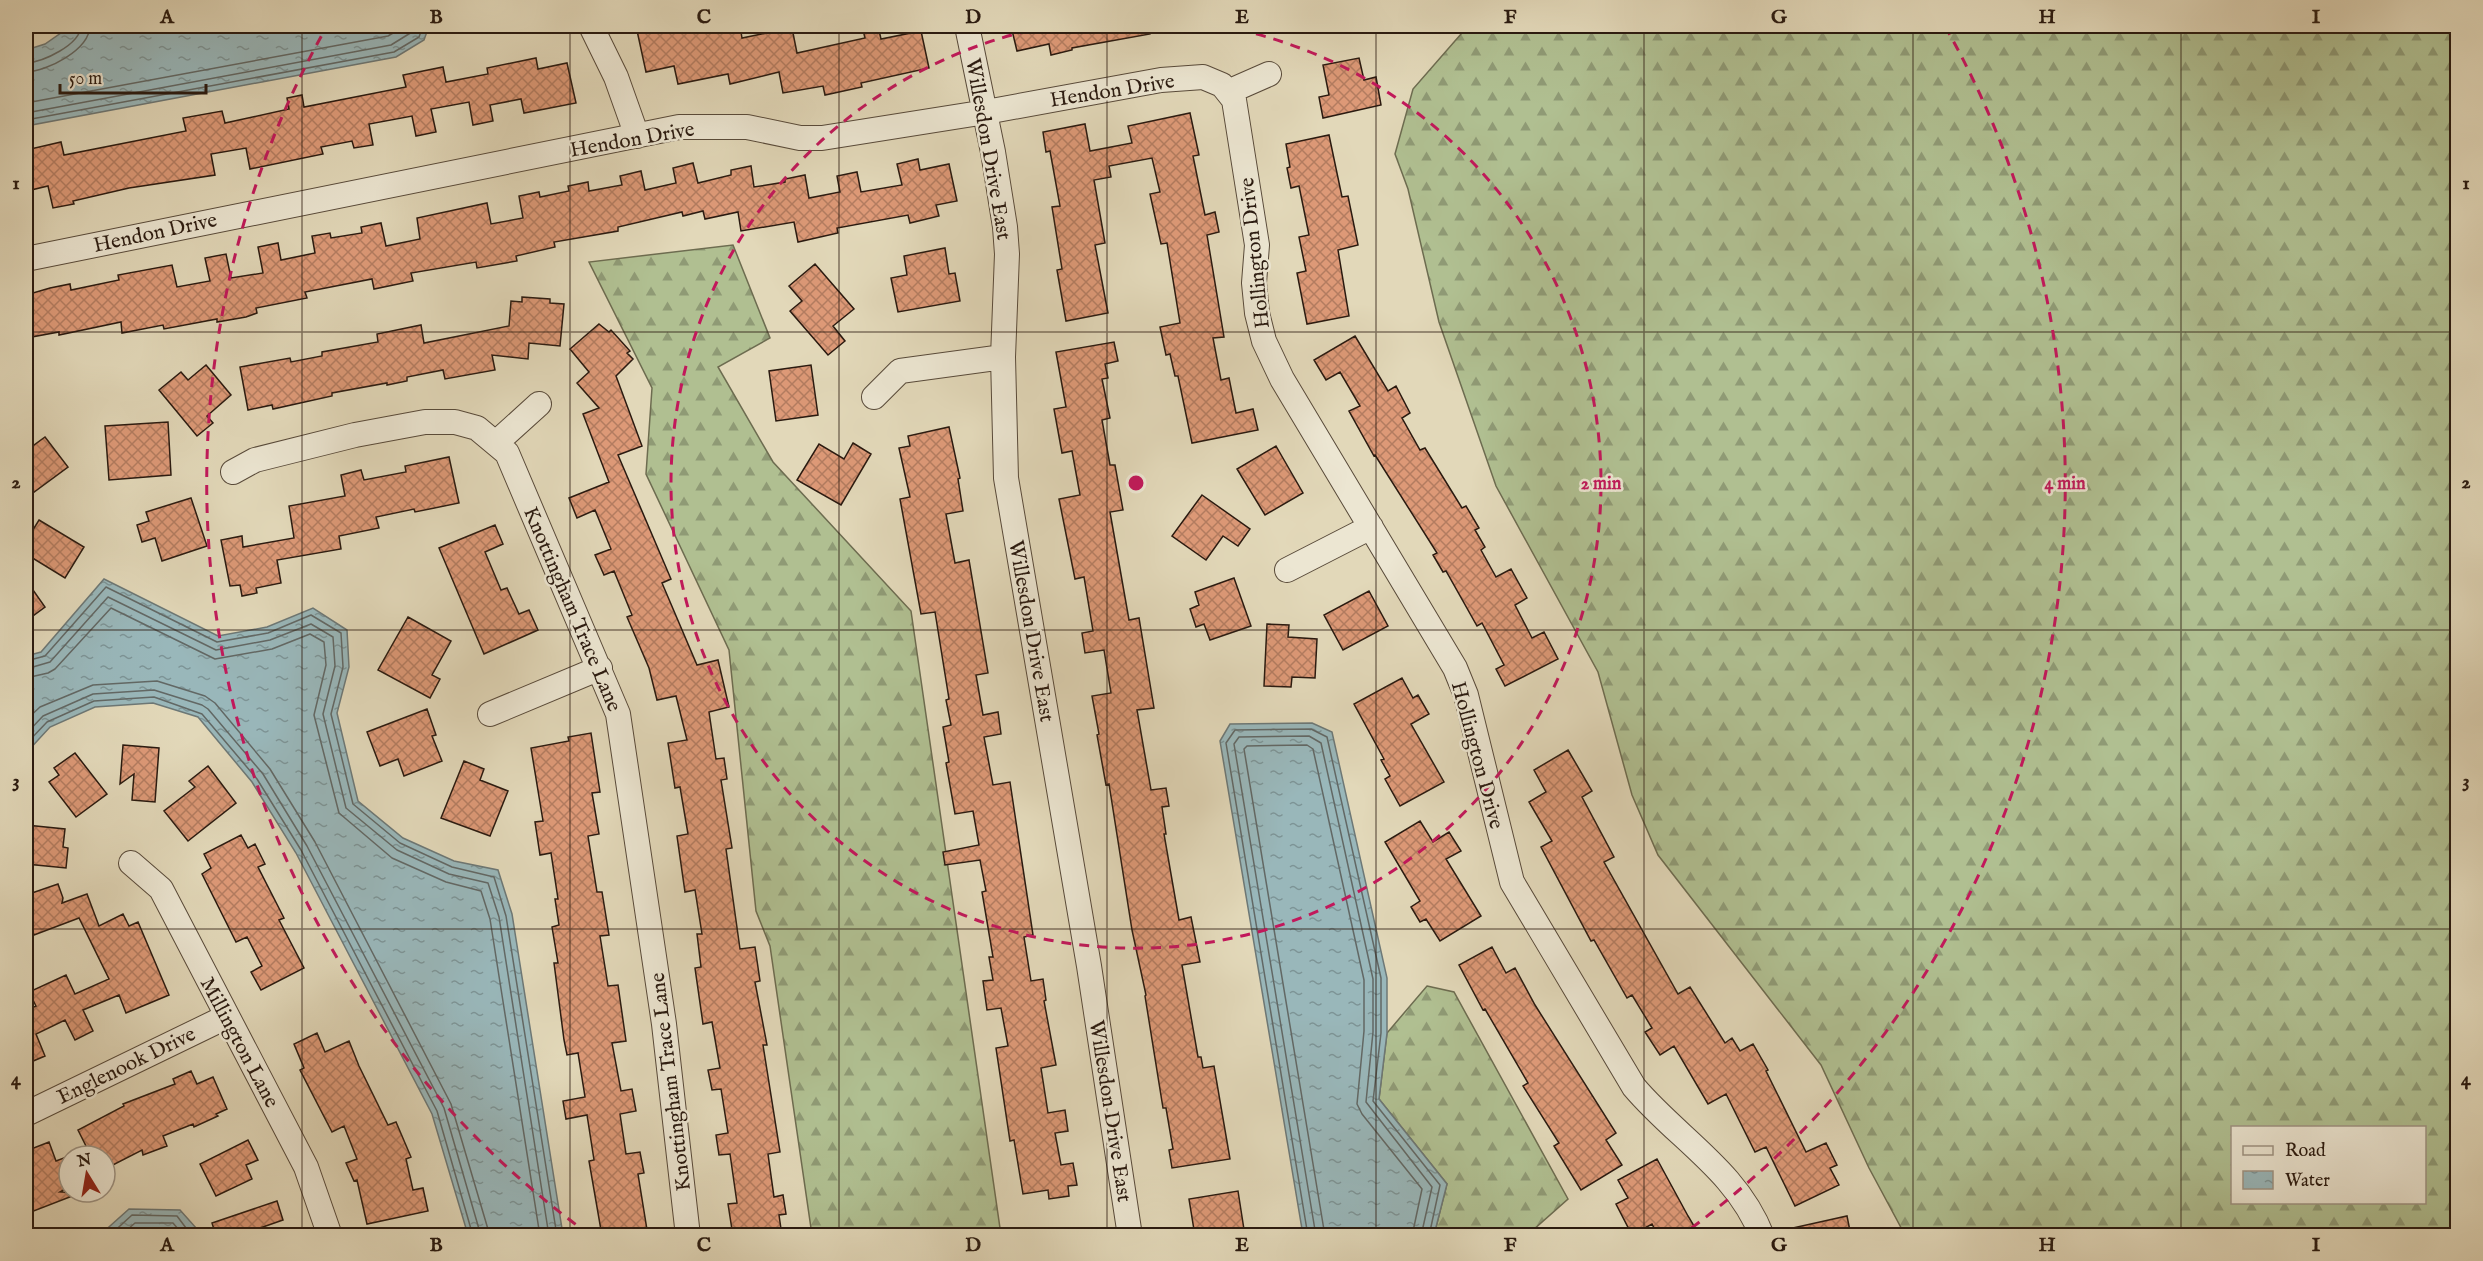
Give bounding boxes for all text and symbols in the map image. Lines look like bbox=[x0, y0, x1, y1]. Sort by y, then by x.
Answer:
text: A bbox=[159, 5, 175, 30]
text: B bbox=[429, 5, 443, 30]
text: C bbox=[697, 5, 711, 30]
text: D bbox=[965, 5, 981, 30]
text: E bbox=[1235, 5, 1249, 30]
text: F bbox=[1504, 5, 1517, 30]
text: G bbox=[1771, 5, 1788, 30]
text: H bbox=[2038, 5, 2056, 30]
text: I bbox=[2312, 5, 2321, 30]
street label: Willesdon Drive East bbox=[958, 56, 1017, 242]
scale bar bbox=[60, 57, 206, 95]
text: 50 m bbox=[69, 68, 102, 91]
street label: Hendon Drive bbox=[1048, 68, 1177, 115]
street label: Hendon Drive bbox=[568, 116, 697, 165]
text: 1 bbox=[12, 171, 20, 196]
text: 1 bbox=[2462, 171, 2470, 196]
street label: Hollington Drive bbox=[1234, 176, 1277, 330]
street label: Hendon Drive bbox=[91, 207, 220, 260]
text: 2 bbox=[11, 470, 21, 495]
text: 2 bbox=[2461, 470, 2471, 495]
centre of rings bbox=[1126, 473, 1146, 493]
text: 2 min bbox=[1581, 473, 1622, 496]
text: 4 min bbox=[2044, 473, 2086, 496]
street label: Knottingham Trace Lane bbox=[516, 503, 627, 716]
street label: Willesdon Drive East bbox=[1001, 538, 1060, 724]
street label: Hollington Drive bbox=[1444, 679, 1509, 833]
text: 3 bbox=[12, 769, 20, 794]
text: 3 bbox=[2462, 769, 2470, 794]
street label: Knottingham Trace Lane bbox=[645, 971, 698, 1193]
street label: Millington Lane bbox=[193, 973, 285, 1113]
street label: Willesdon Drive East bbox=[1082, 1018, 1137, 1204]
street label: Englenook Drive bbox=[53, 1021, 201, 1112]
text: 4 bbox=[11, 1067, 22, 1092]
text: 4 bbox=[2461, 1067, 2472, 1092]
legend bbox=[2231, 1126, 2426, 1204]
text: Road bbox=[2285, 1140, 2326, 1163]
north arrow bbox=[57, 1144, 117, 1204]
text: N bbox=[75, 1150, 93, 1173]
text: Water bbox=[2285, 1170, 2330, 1193]
text: A bbox=[159, 1233, 175, 1258]
text: B bbox=[429, 1233, 443, 1258]
text: C bbox=[697, 1233, 711, 1258]
text: D bbox=[965, 1233, 981, 1258]
text: E bbox=[1235, 1233, 1249, 1258]
text: F bbox=[1504, 1233, 1517, 1258]
text: G bbox=[1771, 1233, 1788, 1258]
text: H bbox=[2038, 1233, 2056, 1258]
text: I bbox=[2312, 1233, 2321, 1258]

